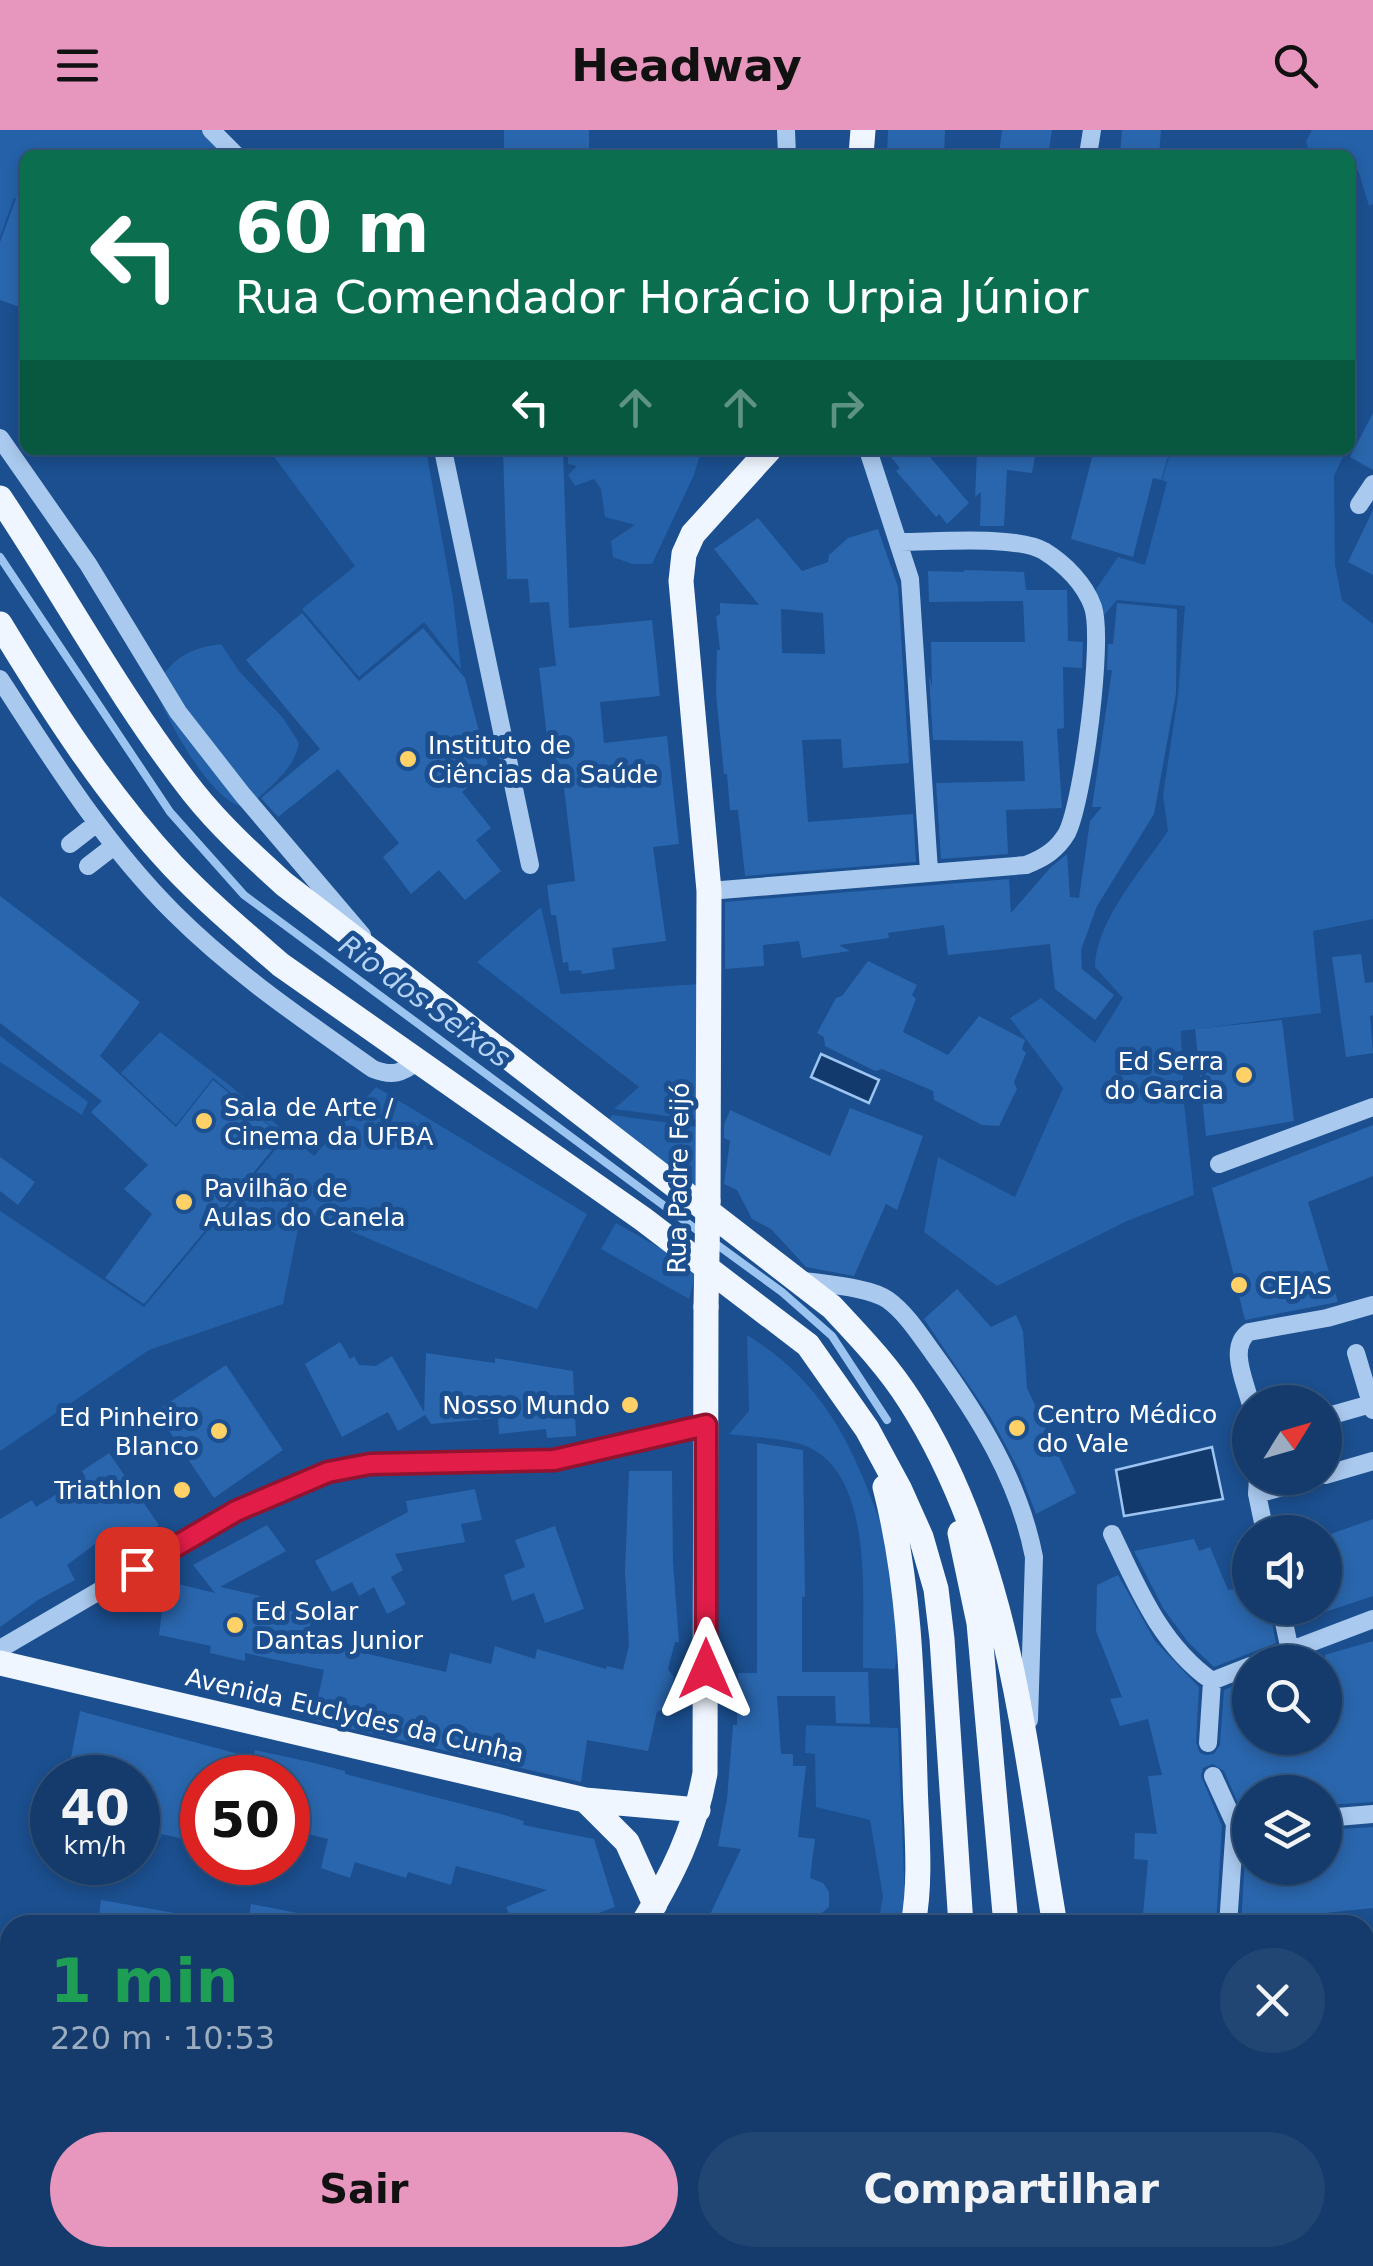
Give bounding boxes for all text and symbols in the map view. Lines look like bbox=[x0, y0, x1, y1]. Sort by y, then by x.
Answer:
icon: menu bbox=[50, 38, 105, 93]
icon: search bbox=[1268, 38, 1323, 93]
text: Headway bbox=[571, 39, 802, 92]
text: 60 m bbox=[235, 187, 430, 269]
icon: left bbox=[70, 190, 200, 320]
text: Rua Comendador Horácio Urpia Júnior bbox=[235, 271, 1088, 324]
icon: left bbox=[503, 380, 558, 435]
icon: ahead bbox=[608, 380, 663, 435]
icon: ahead bbox=[713, 380, 768, 435]
icon: right bbox=[818, 380, 873, 435]
place label: Instituto de Ciências da Saúde bbox=[428, 731, 658, 789]
marker: Instituto de Ciências da Saúde bbox=[397, 748, 419, 770]
water label: Rio dos Seixos bbox=[333, 928, 516, 1074]
place label: Ed Serra do Garcia bbox=[1104, 1047, 1224, 1105]
marker: Ed Serra do Garcia bbox=[1233, 1064, 1255, 1086]
street label: Rua Padre Feijó bbox=[662, 1082, 695, 1274]
place label: Sala de Arte / Cinema da UFBA bbox=[224, 1093, 433, 1151]
marker: Sala de Arte / Cinema da UFBA bbox=[193, 1110, 215, 1132]
place label: Pavilhão de Aulas do Canela bbox=[204, 1174, 406, 1232]
marker: Pavilhão de Aulas do Canela bbox=[173, 1191, 195, 1213]
place label: CEJAS bbox=[1259, 1271, 1332, 1300]
marker: CEJAS bbox=[1228, 1274, 1250, 1296]
north arrow bbox=[1232, 1385, 1342, 1495]
map controls bbox=[1232, 1385, 1342, 1885]
place label: Nosso Mundo bbox=[442, 1391, 610, 1420]
marker: Nosso Mundo bbox=[619, 1394, 641, 1416]
place label: Centro Médico do Vale bbox=[1037, 1400, 1217, 1458]
place label: Ed Pinheiro Blanco bbox=[59, 1403, 199, 1461]
marker: Centro Médico do Vale bbox=[1006, 1417, 1028, 1439]
marker: Ed Pinheiro Blanco bbox=[208, 1420, 230, 1442]
place label: Triathlon bbox=[53, 1476, 162, 1505]
marker: Triathlon bbox=[171, 1479, 193, 1501]
button: sound bbox=[1232, 1515, 1342, 1625]
pin bbox=[95, 1527, 180, 1612]
icon: arrive bbox=[110, 1542, 165, 1597]
place label: Ed Solar Dantas Junior bbox=[255, 1597, 424, 1655]
marker: Ed Solar Dantas Junior bbox=[224, 1614, 246, 1636]
position arrow bbox=[654, 1617, 758, 1721]
button: search bbox=[1232, 1645, 1342, 1755]
street label: Avenida Euclydes da Cunha bbox=[183, 1662, 527, 1769]
speed limit sign: 50 bbox=[180, 1755, 310, 1885]
button: layers bbox=[1232, 1775, 1342, 1885]
text: 40 bbox=[60, 1779, 130, 1837]
text: km/h bbox=[63, 1831, 127, 1860]
text: 1 min bbox=[50, 1946, 238, 2016]
button: close bbox=[1220, 1948, 1325, 2053]
text: 220 m · 10:53 bbox=[50, 2019, 275, 2057]
button: Sair bbox=[50, 2132, 678, 2247]
button: Compartilhar bbox=[698, 2132, 1325, 2247]

